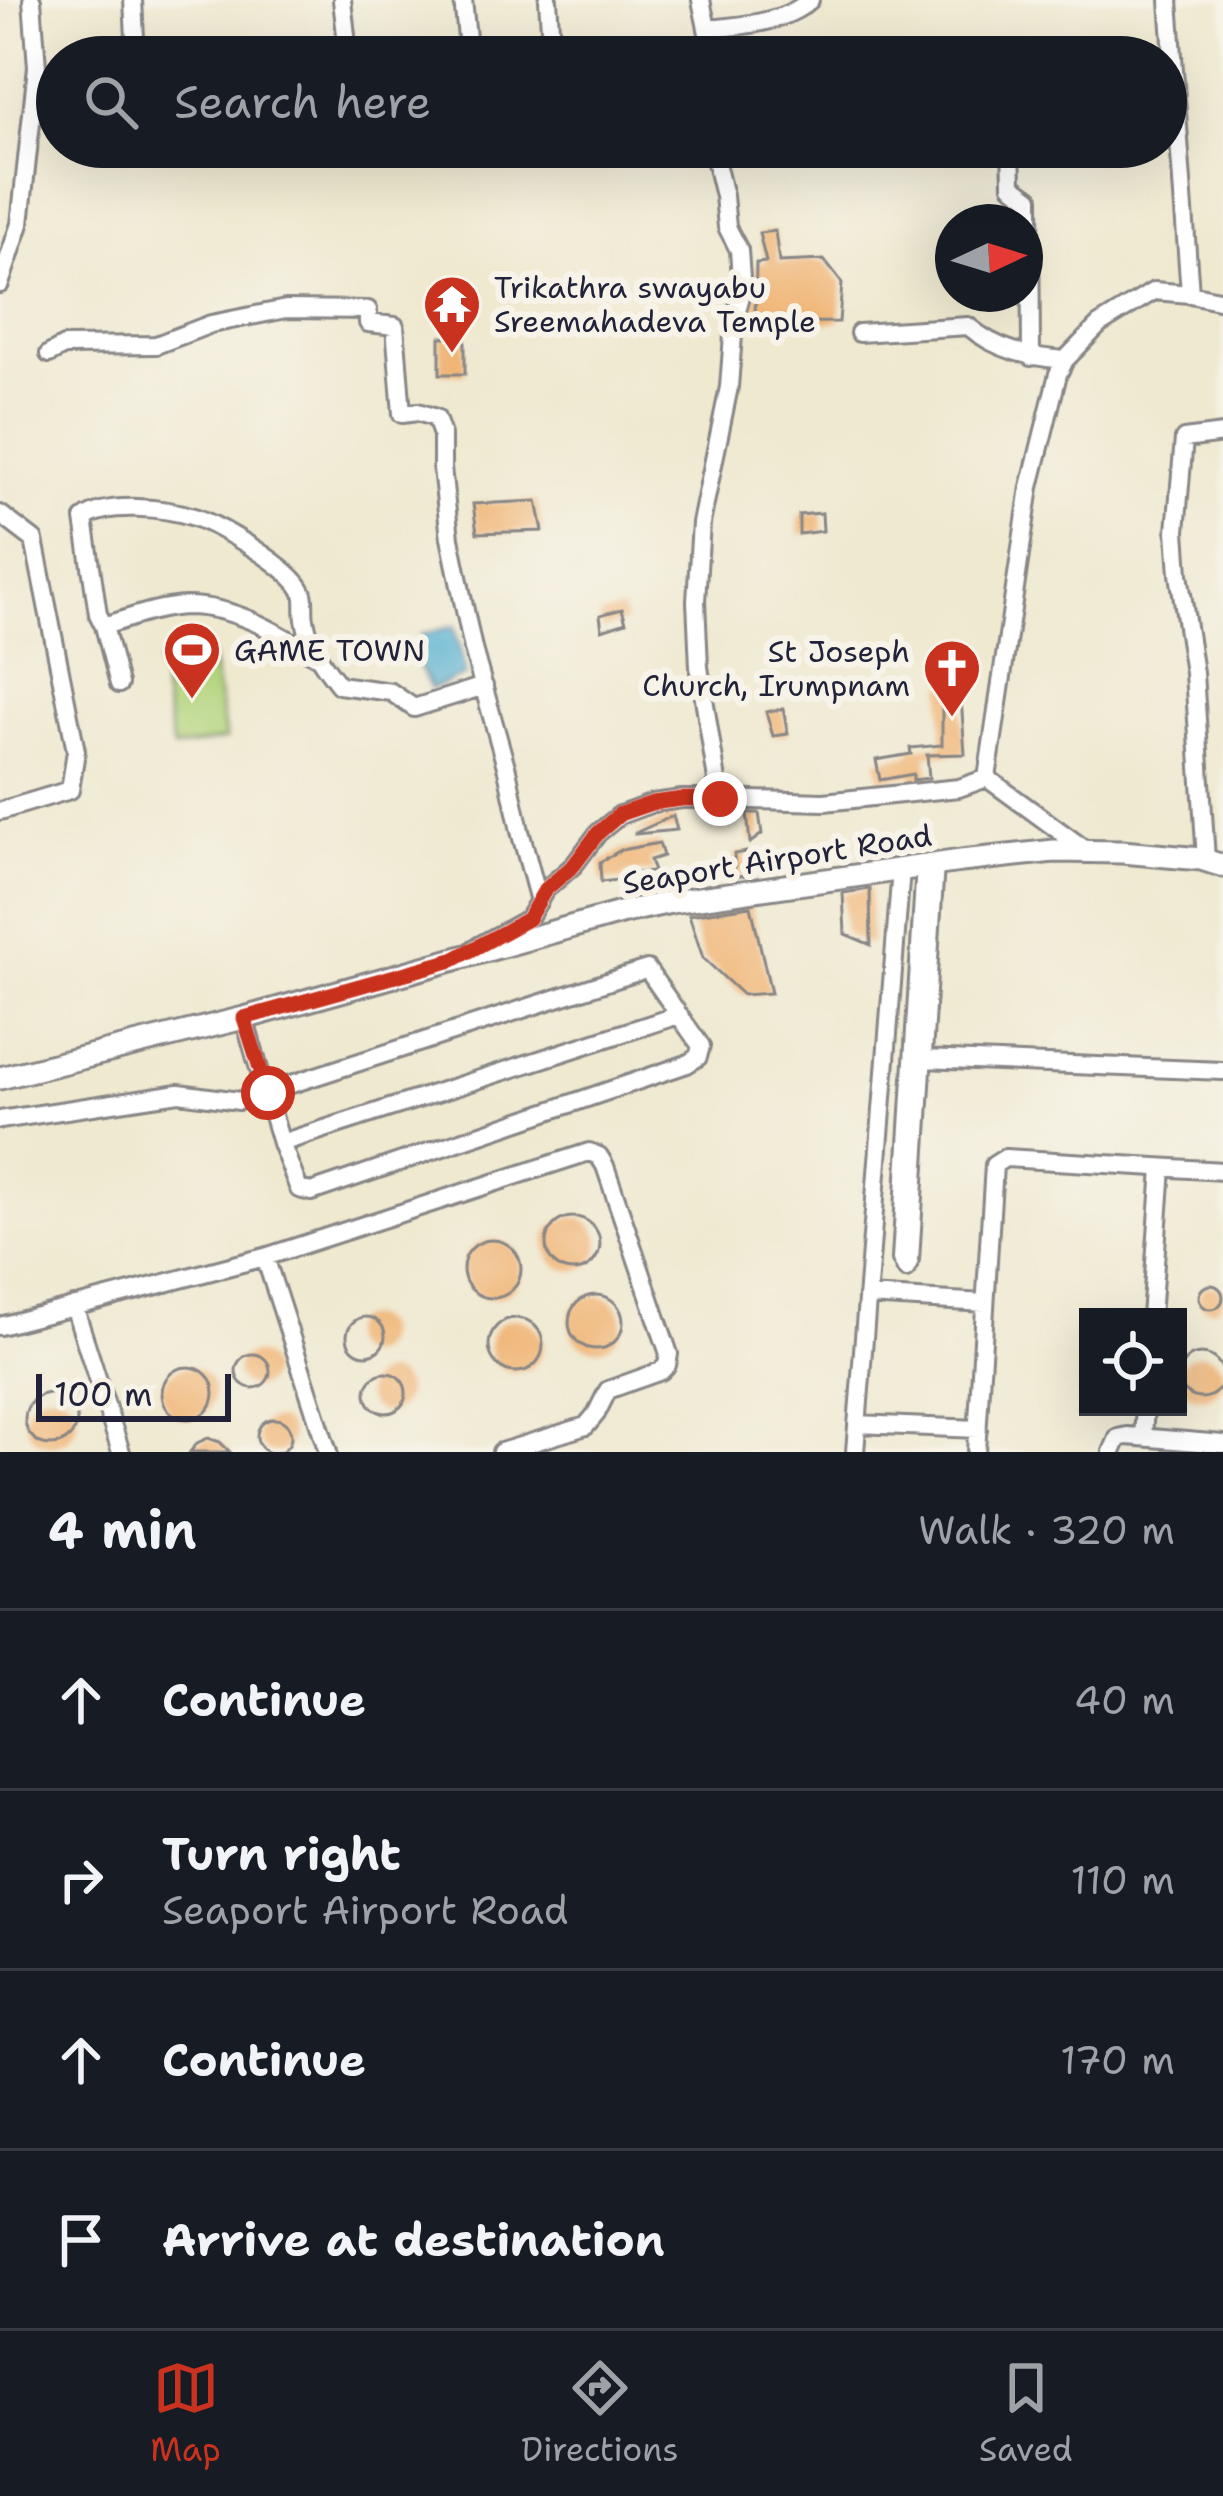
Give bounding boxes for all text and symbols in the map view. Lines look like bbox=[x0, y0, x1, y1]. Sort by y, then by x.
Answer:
search box bbox=[36, 36, 1187, 168]
icon: search bbox=[78, 69, 144, 135]
text: Search here bbox=[174, 72, 431, 132]
north arrow bbox=[935, 204, 1043, 312]
place label: Trikathra swayabu Sreemahadeva Temple bbox=[494, 267, 816, 342]
temple icon: Trikathra swayabu Sreemahadeva Temple bbox=[421, 273, 483, 355]
sports icon: GAME TOWN bbox=[161, 619, 223, 701]
place label: GAME TOWN bbox=[234, 630, 425, 671]
place label: St Joseph Church, Irumpnam bbox=[642, 631, 910, 706]
church icon: St Joseph Church, Irumpnam bbox=[921, 637, 983, 719]
route end bbox=[693, 772, 747, 826]
street label: Seaport Airport Road bbox=[619, 814, 935, 904]
route start bbox=[241, 1066, 295, 1120]
map controls bbox=[1079, 1308, 1187, 1416]
button: locate bbox=[1079, 1308, 1187, 1416]
scale bar bbox=[36, 1368, 231, 1421]
text: 100 m bbox=[54, 1372, 153, 1417]
text: 4 min bbox=[48, 1496, 197, 1564]
text: Walk · 320 m bbox=[918, 1504, 1175, 1556]
icon: ahead bbox=[48, 1667, 114, 1733]
text: Continue bbox=[162, 1670, 366, 1730]
text: 40 m bbox=[1074, 1674, 1175, 1726]
text: Turn right bbox=[162, 1824, 401, 1884]
icon: right bbox=[48, 1847, 114, 1913]
text: 110 m bbox=[1071, 1854, 1175, 1906]
text: Seaport Airport Road bbox=[162, 1884, 568, 1936]
icon: ahead bbox=[48, 2027, 114, 2093]
text: Continue bbox=[162, 2030, 366, 2090]
text: 170 m bbox=[1060, 2034, 1175, 2086]
icon: arrive bbox=[48, 2207, 114, 2273]
text: Arrive at destination bbox=[162, 2210, 665, 2270]
tab: Map bbox=[150, 2355, 221, 2472]
tab: Directions bbox=[521, 2355, 679, 2472]
tab: Saved bbox=[979, 2355, 1073, 2472]

